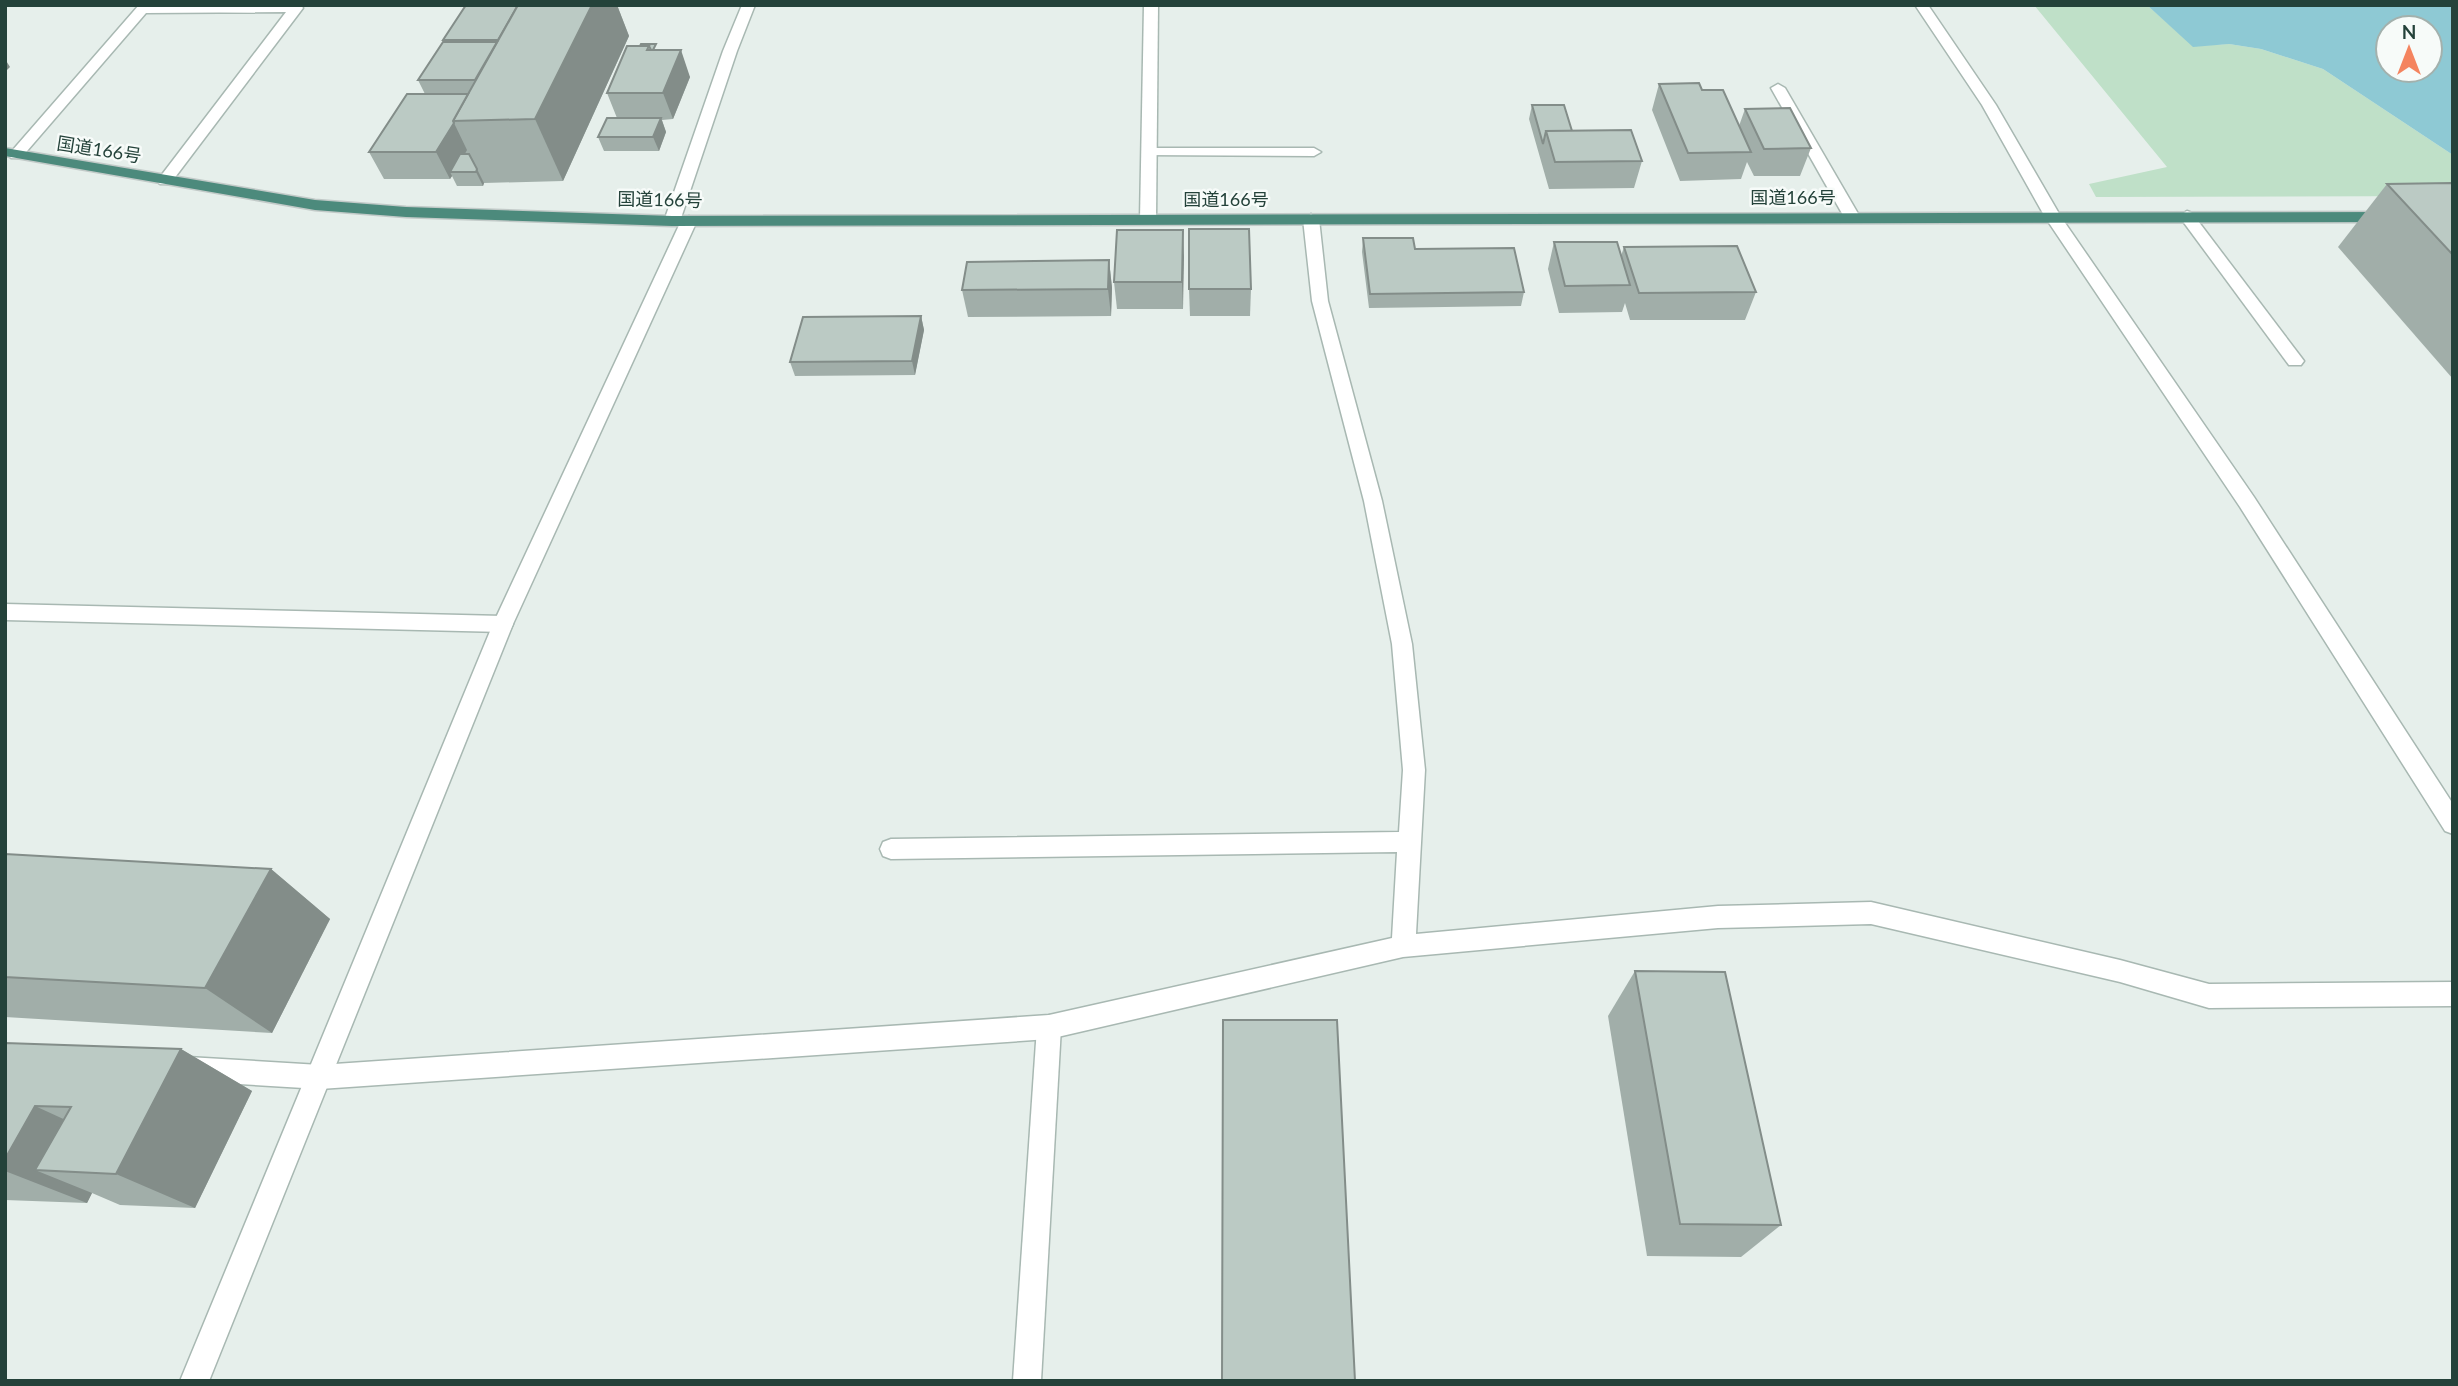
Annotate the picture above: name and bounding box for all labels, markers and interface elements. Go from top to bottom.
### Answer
north arrow [2374,14,2444,84]
text: N [2402,20,2416,43]
street label: 国道166号 [55,131,143,167]
street label: 国道166号 [1750,186,1836,208]
street label: 国道166号 [617,187,703,211]
street label: 国道166号 [1183,188,1269,210]

